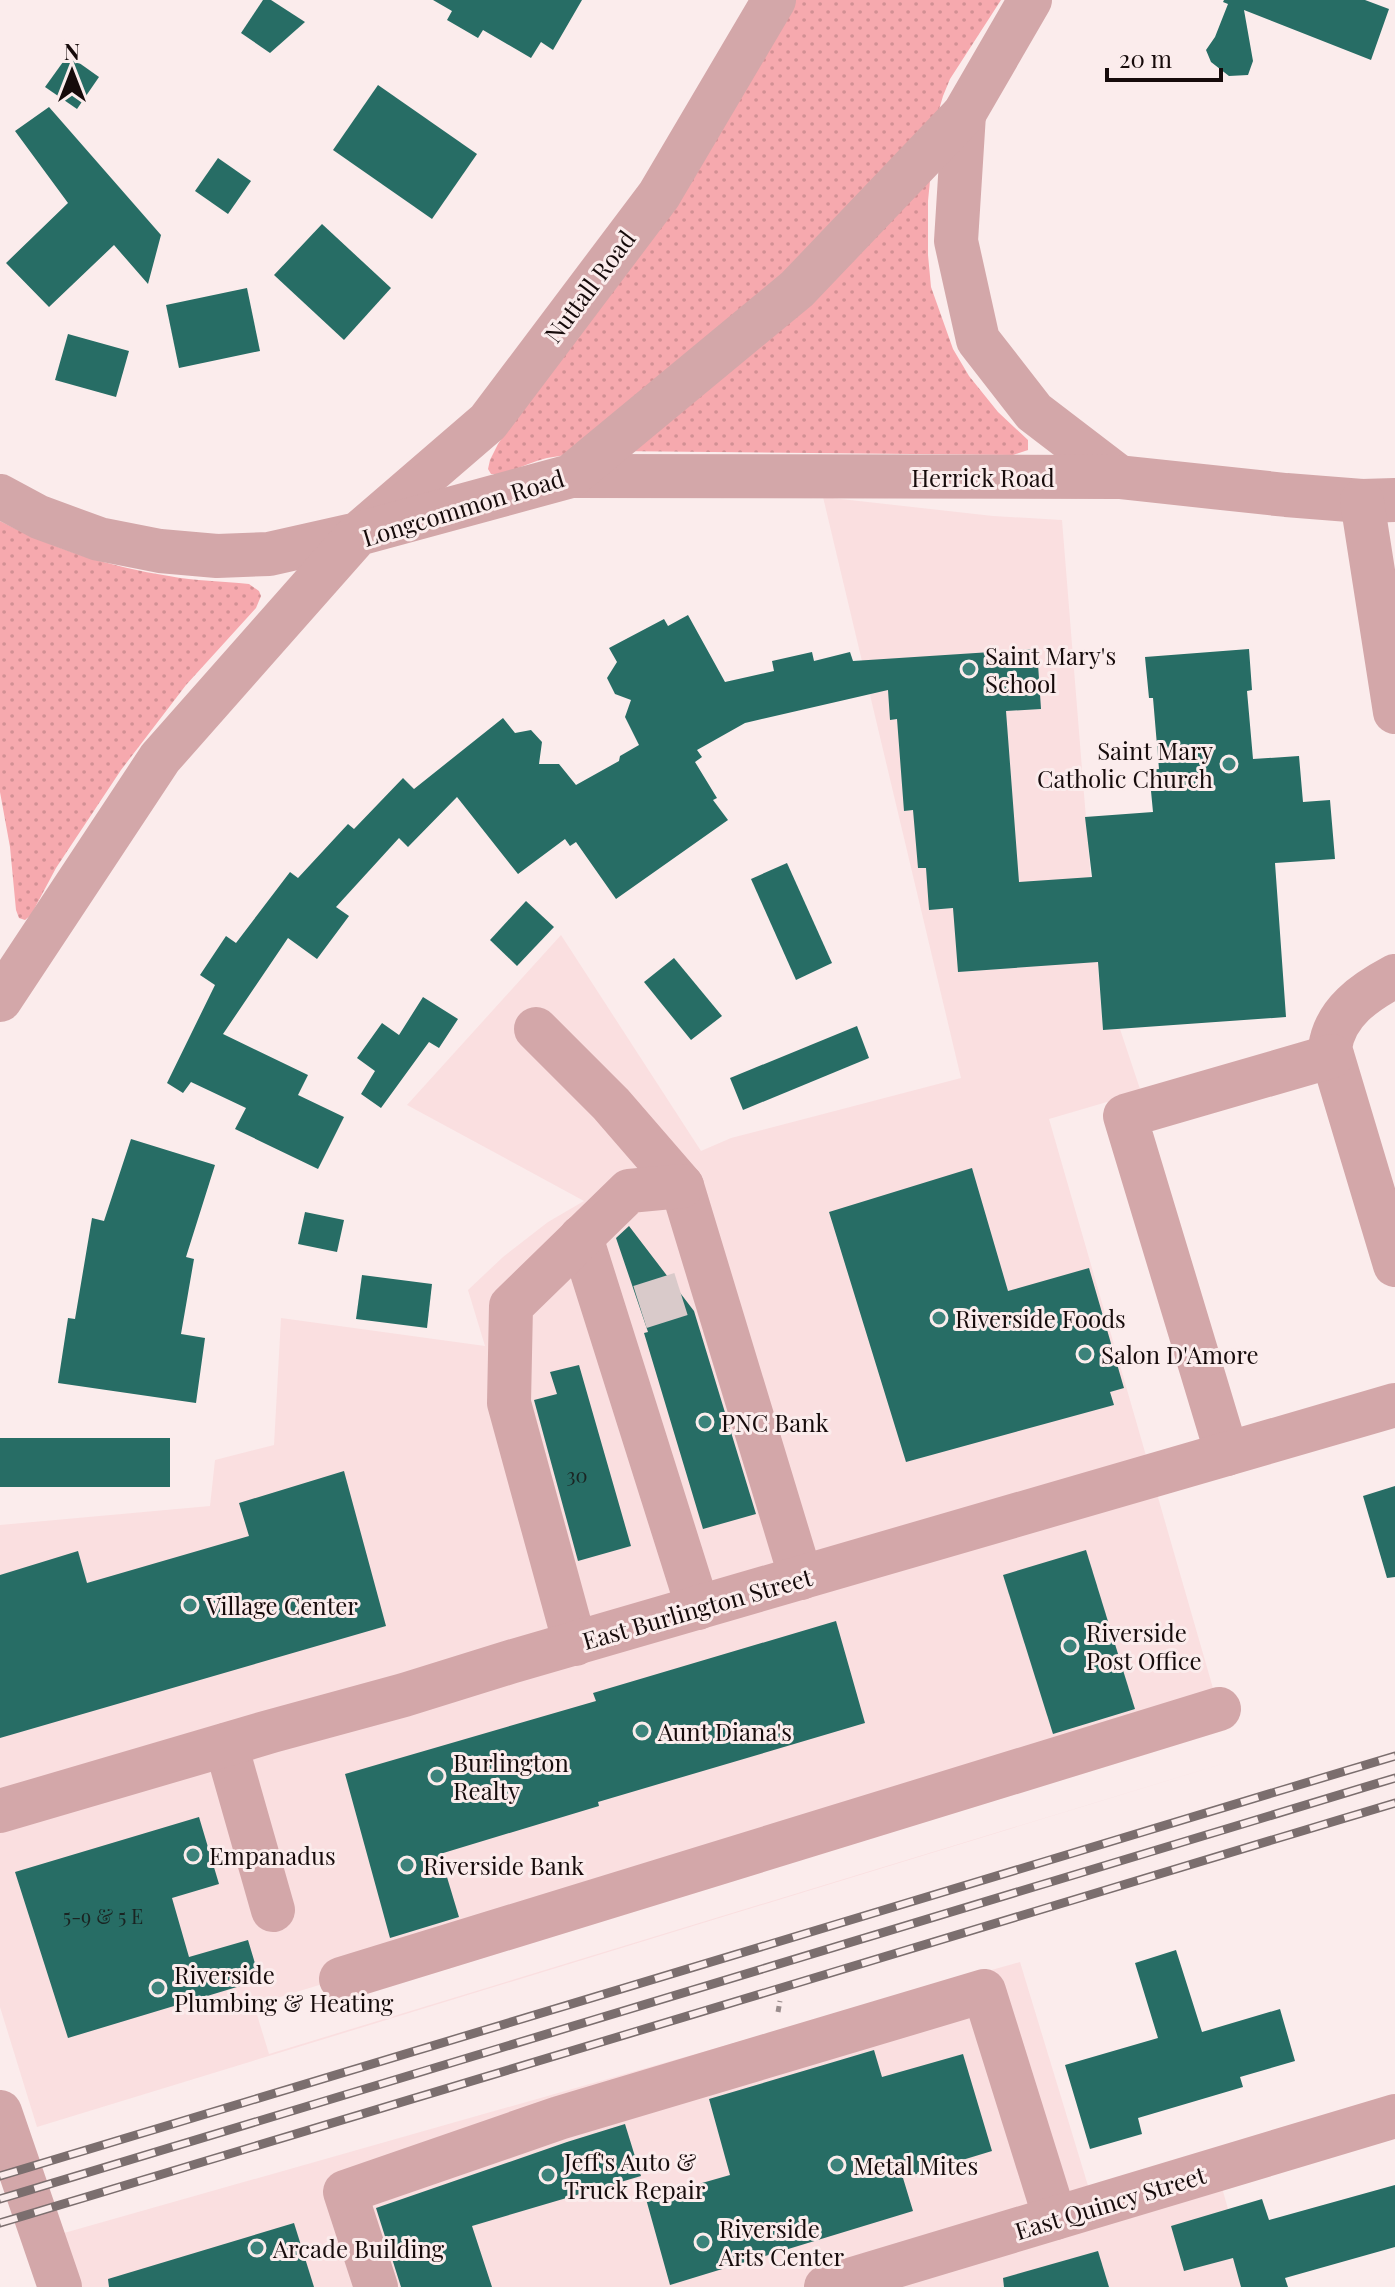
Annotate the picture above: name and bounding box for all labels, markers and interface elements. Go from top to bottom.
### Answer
north arrow [32,32,112,112]
scale bar [1107,32,1221,82]
text: N [64,36,80,66]
text: 20 m [1119,42,1172,74]
street label: Nuttall Road [536,223,642,349]
street label: Longcommon Road [358,461,568,553]
street label: Herrick Road [911,461,1055,493]
place label: Saint Mary's School [985,639,1116,699]
marker: Saint Mary's School [960,660,978,678]
place label: Saint Mary Catholic Church [1037,734,1213,794]
marker: Saint Mary Catholic Church [1220,755,1238,773]
place label: Riverside Foods [955,1302,1126,1334]
marker: Riverside Foods [930,1309,948,1327]
place label: Salon D'Amore [1101,1338,1259,1370]
marker: Salon D'Amore [1076,1345,1094,1363]
place label: PNC Bank [721,1406,830,1438]
marker: PNC Bank [696,1413,714,1431]
house number: 30 [566,1461,588,1488]
street label: East Burlington Street [578,1560,816,1656]
place label: Village Center [205,1589,358,1621]
marker: Village Center [181,1596,199,1614]
place label: Riverside Post Office [1086,1616,1202,1676]
marker: Riverside Post Office [1061,1637,1079,1655]
place label: Aunt Diana's [657,1715,792,1747]
marker: Aunt Diana's [633,1722,651,1740]
place label: Burlington Realty [453,1746,569,1806]
marker: Burlington Realty [428,1767,446,1785]
place label: Empanadus [209,1839,336,1871]
marker: Empanadus [184,1846,202,1864]
place label: Riverside Bank [423,1849,585,1881]
marker: Riverside Bank [398,1856,416,1874]
house number: 5-9 & 5 E [63,1902,143,1929]
place label: Riverside Plumbing & Heating [174,1958,394,2018]
marker: Riverside Plumbing & Heating [149,1979,167,1997]
place label: Jeff's Auto & Truck Repair [563,2145,706,2205]
place label: Metal Mites [853,2149,978,2181]
marker: Metal Mites [828,2156,846,2174]
street label: East Quincy Street [1011,2158,1210,2246]
marker: Jeff's Auto & Truck Repair [539,2166,557,2184]
place label: Riverside Arts Center [718,2212,845,2272]
place label: Arcade Building [272,2232,445,2264]
marker: Riverside Arts Center [694,2233,712,2251]
marker: Arcade Building [248,2239,266,2257]

